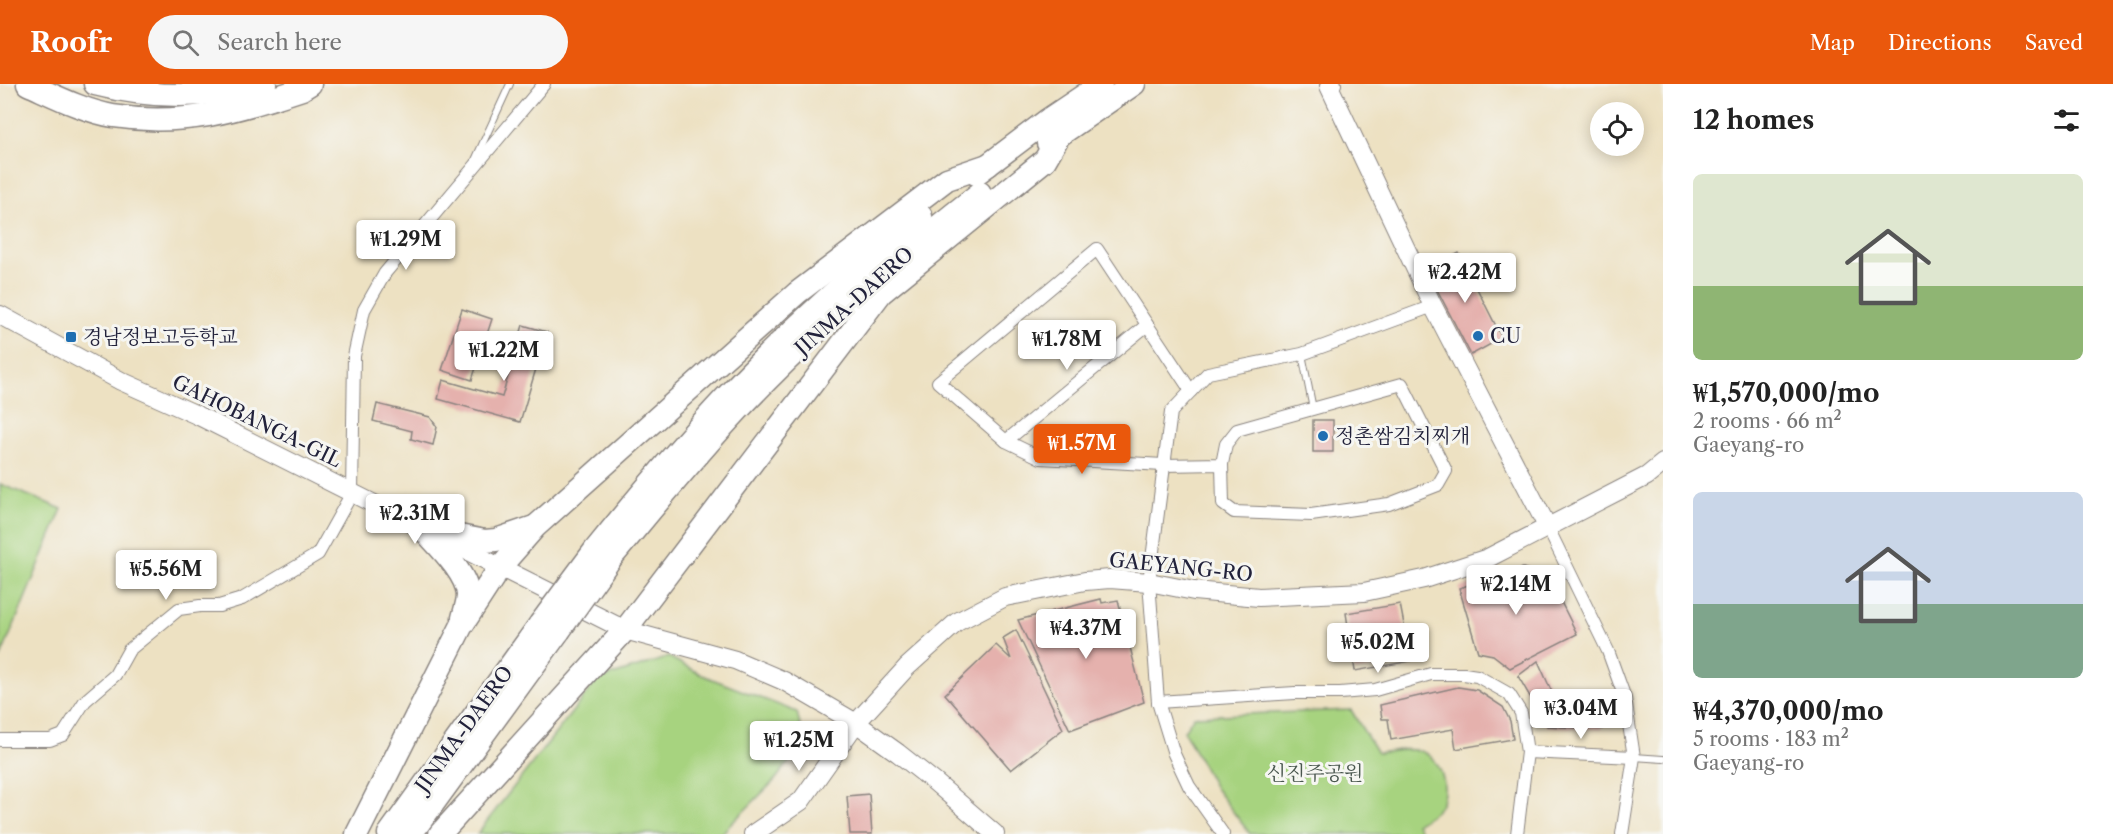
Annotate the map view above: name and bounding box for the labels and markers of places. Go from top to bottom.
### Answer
pin: ₩1.29M [357,220,455,271]
pin: ₩2.42M [1416,253,1514,304]
pin: ₩1.78M [1018,320,1116,371]
place label: CU [1490,324,1521,348]
place label: 경남정보고등학교 [83,325,238,349]
marker: CU [1471,329,1485,343]
marker: 경남정보고등학교 [64,330,78,344]
pin: ₩1.22M [455,331,553,382]
pin: ₩1.57M [1033,424,1131,475]
place label: 정촌쌈김치찌개 [1335,424,1470,448]
marker: 정촌쌈김치찌개 [1316,429,1330,443]
pin: ₩2.31M [366,494,464,545]
pin: ₩5.56M [117,550,215,601]
pin: ₩2.14M [1467,565,1565,616]
pin: ₩4.37M [1037,609,1135,660]
pin: ₩5.02M [1329,623,1427,674]
pin: ₩3.04M [1532,689,1630,740]
pin: ₩1.25M [750,721,848,772]

